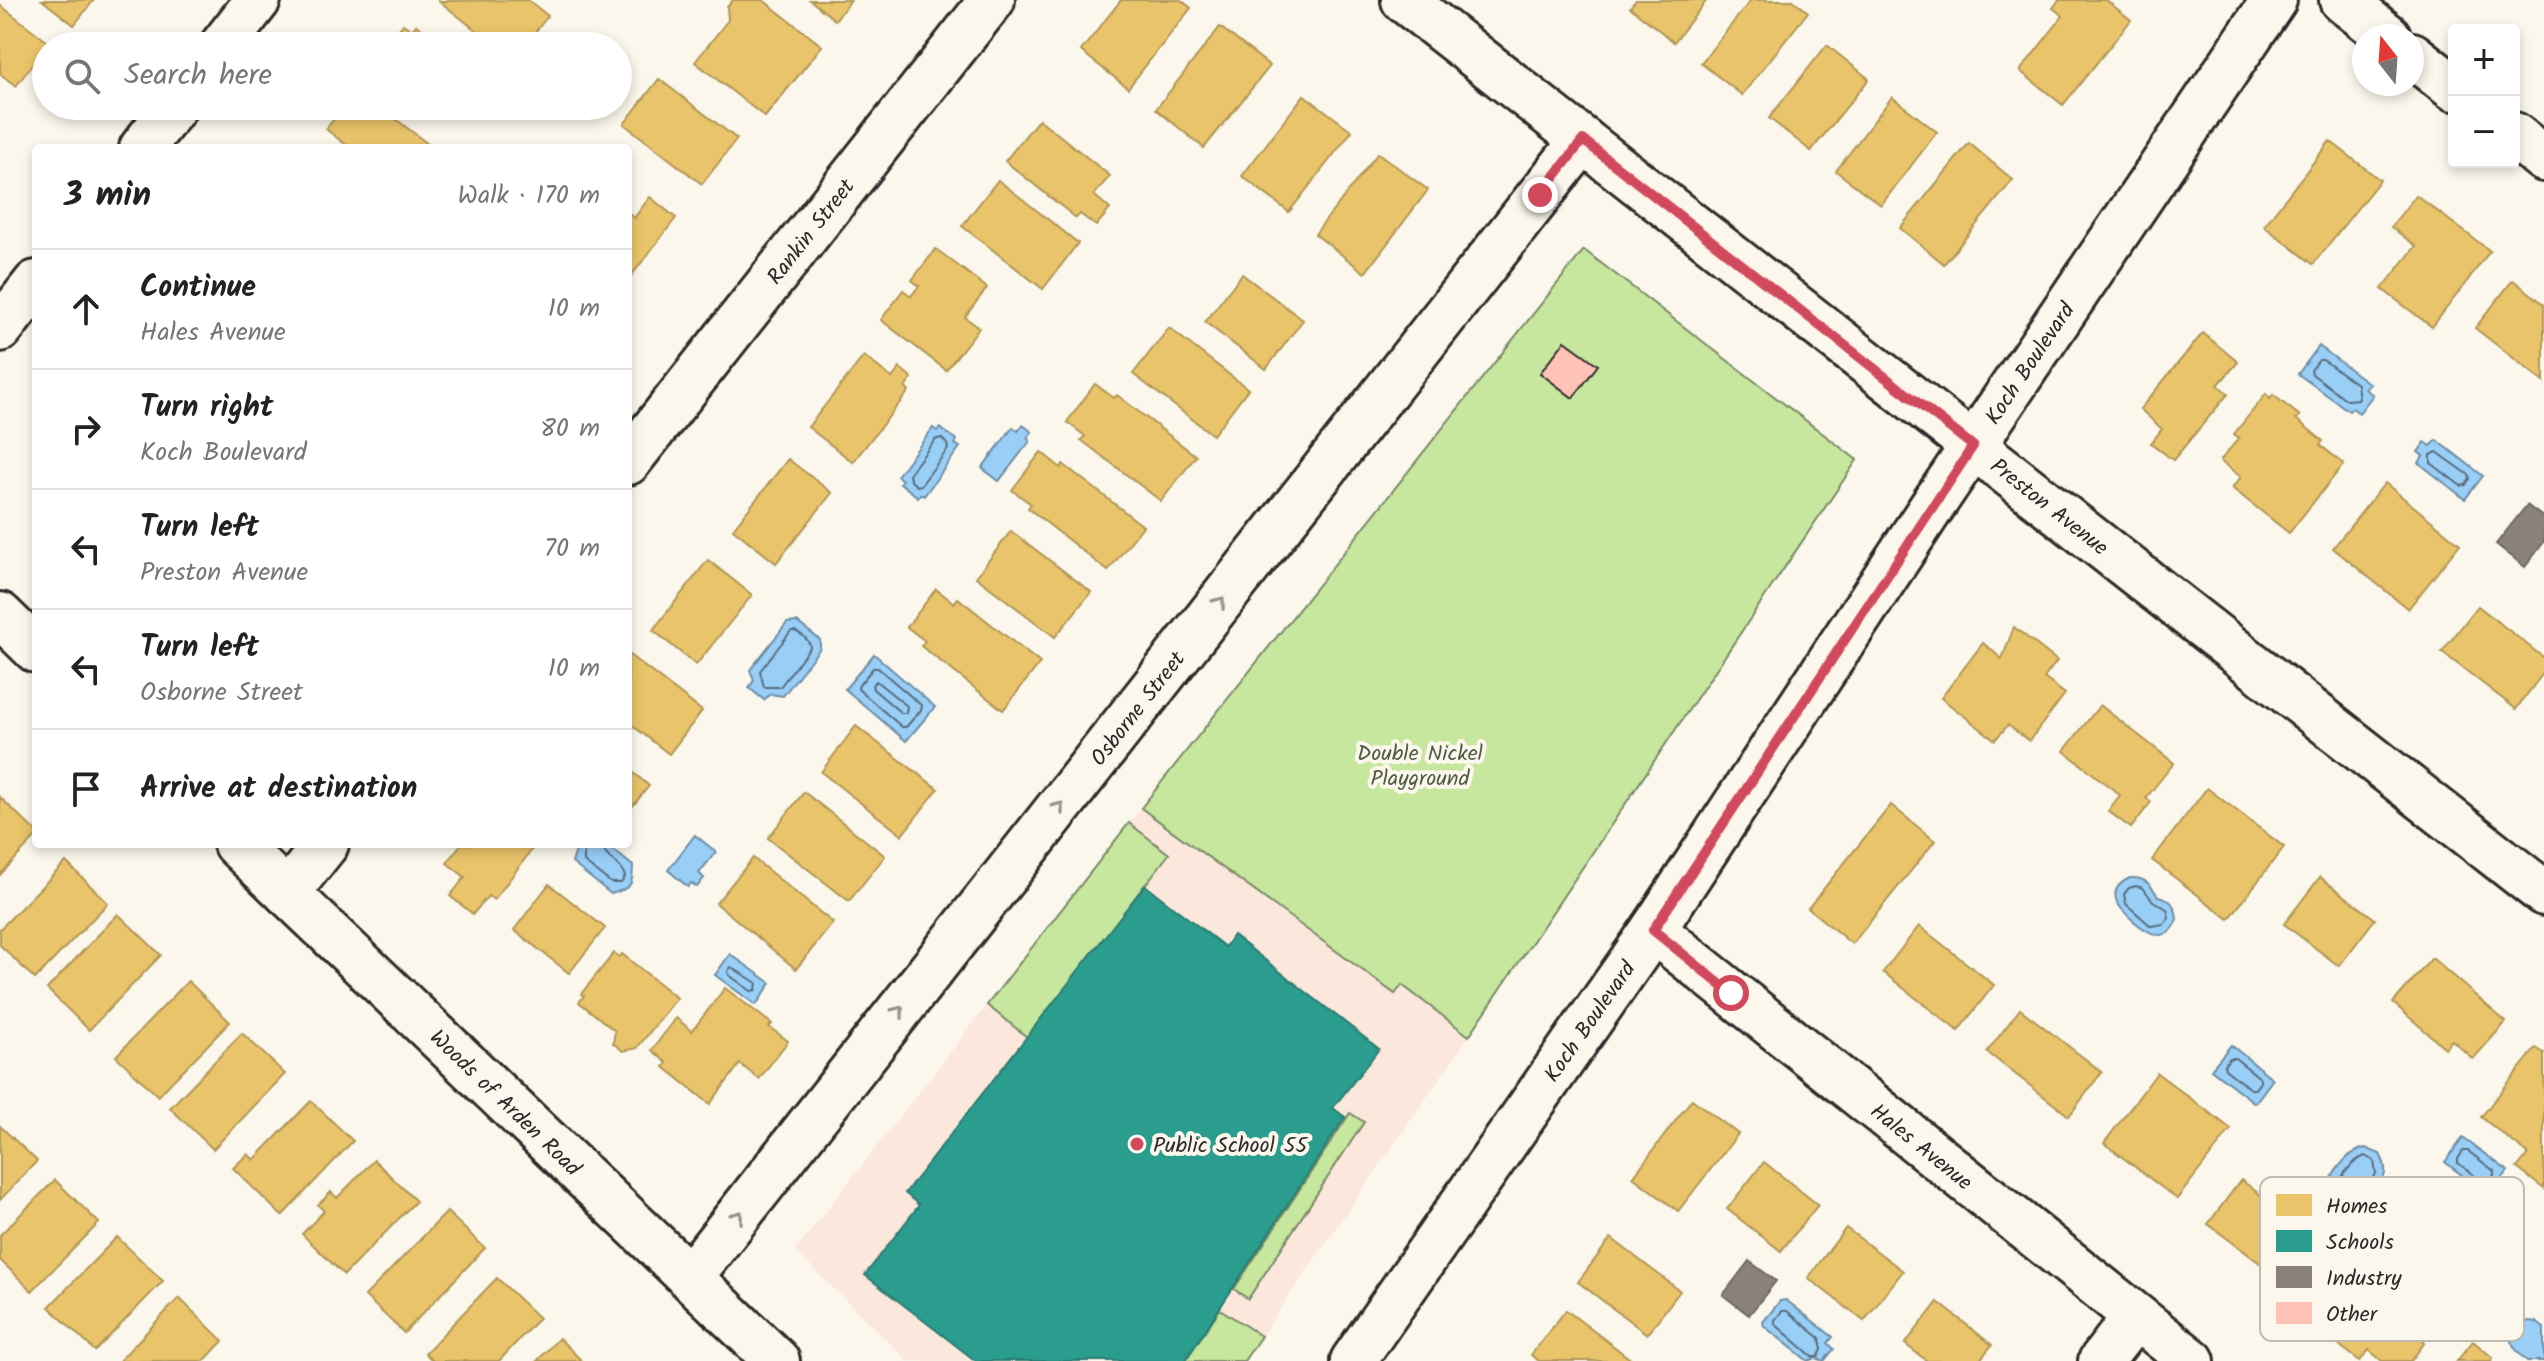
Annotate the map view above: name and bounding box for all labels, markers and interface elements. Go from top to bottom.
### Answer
north arrow [2352,24,2424,96]
map controls [2448,24,2520,168]
button: + [2448,24,2520,96]
search box [32,32,632,120]
text: Search here [124,52,272,100]
icon: search [60,54,104,98]
button: − [2448,96,2520,168]
text: 3 min [64,169,151,223]
street label: Rankin Street [759,171,865,293]
text: Walk · 170 m [458,175,600,217]
route end [1522,177,1558,213]
text: Continue [140,264,256,312]
icon: ahead [64,287,108,331]
text: 10 m [548,288,600,330]
street label: Koch Boulevard [1977,295,2086,433]
text: Hales Avenue [140,312,286,354]
text: Turn right [140,384,273,432]
icon: right [64,407,108,451]
text: 80 m [540,408,600,450]
text: Koch Boulevard [140,432,307,474]
street label: Preston Avenue [1982,450,2115,566]
text: Turn left [140,504,259,552]
icon: left [64,527,108,571]
text: 70 m [544,528,600,570]
text: Preston Avenue [140,552,308,594]
one-way arrow [1210,597,1225,611]
text: Turn left [140,624,259,672]
street label: Osborne Street [1083,644,1196,775]
icon: left [64,647,108,691]
text: 10 m [548,648,600,690]
text: Osborne Street [140,672,303,714]
park label: Double Nickel Playground [1357,737,1484,797]
text: Arrive at destination [140,765,417,813]
icon: arrive [64,767,108,811]
one-way arrow [1050,801,1064,816]
street label: Koch Boulevard [1536,954,1646,1090]
route start [1713,975,1749,1011]
one-way arrow [889,1006,904,1020]
street label: Woods of Arden Road [420,1022,589,1186]
street label: Hales Avenue [1861,1096,1979,1200]
place label: Public School 55 [1153,1129,1309,1164]
marker: Public School 55 [1128,1135,1146,1153]
legend [2260,1177,2524,1341]
text: Homes [2326,1190,2388,1225]
one-way arrow [729,1210,743,1225]
text: Schools [2326,1226,2395,1261]
text: Industry [2326,1262,2402,1297]
text: Other [2326,1298,2379,1333]

